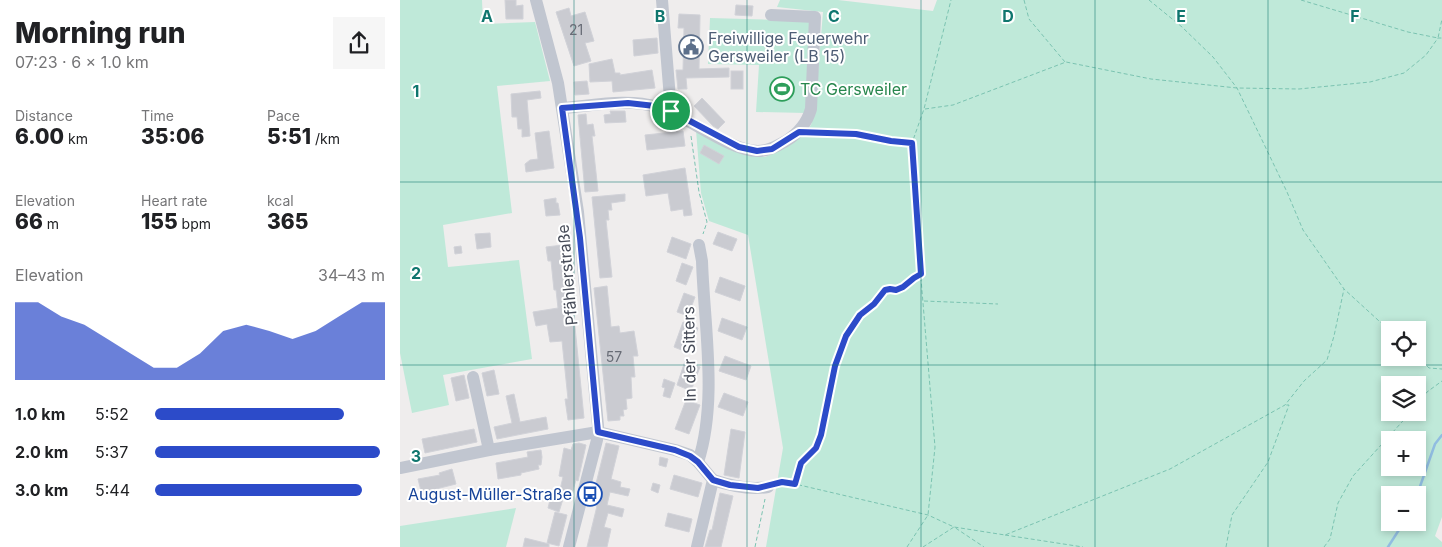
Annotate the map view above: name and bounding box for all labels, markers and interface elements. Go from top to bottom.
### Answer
text: A [481,6,493,26]
text: B [655,6,665,26]
text: C [828,6,840,26]
text: D [1002,6,1014,26]
text: E [1176,6,1186,26]
text: F [1350,6,1360,26]
text: Morning run [15,16,185,50]
button: share [333,17,385,69]
house number: 21 [569,21,583,38]
place label: Freiwillige Feuerwehr Gersweiler (LB 15) [708,28,869,66]
public building icon: Freiwillige Feuerwehr Gersweiler (LB 15) [678,34,704,60]
text: 07:23 · 6 × 1.0 km [15,52,149,72]
sports icon: TC Gersweiler [769,76,795,102]
place label: TC Gersweiler [800,79,907,99]
text: 1 [413,81,419,101]
pin [650,90,692,132]
icon: arrive [657,97,685,125]
text: Distance [15,107,73,124]
text: Time [141,107,174,124]
text: Pace [267,107,300,124]
text: 6.00 [15,124,64,149]
text: 35:06 [141,124,204,149]
text: 5:51 [267,124,311,149]
text: km [64,130,88,147]
text: /km [311,130,340,147]
text: Elevation [15,192,75,209]
text: Heart rate [141,192,207,209]
text: kcal [267,192,294,209]
text: 66 [15,209,43,234]
text: 155 [141,209,178,234]
text: 365 [267,209,308,234]
text: m [43,215,59,232]
text: bpm [178,215,211,232]
street label: Pfählerstraße [553,224,581,326]
text: 2 [411,263,421,283]
text: Elevation [15,265,84,285]
text: 34–43 m [318,265,385,285]
street label: In der Sitters [678,306,700,402]
map controls [1381,321,1426,531]
button: locate [1381,321,1426,366]
house number: 57 [606,348,622,365]
button: layers [1381,376,1426,421]
text: 1.0 km [15,404,65,424]
text: 5:52 [95,404,129,424]
button: + [1381,431,1426,476]
text: 2.0 km [15,442,68,462]
text: 5:37 [95,442,128,462]
text: 3 [411,446,421,466]
text: 3.0 km [15,480,68,500]
text: 5:44 [95,480,130,500]
bus stop icon: August-Müller-Straße [577,481,603,507]
place label: August-Müller-Straße [408,484,572,504]
button: − [1381,486,1426,531]

